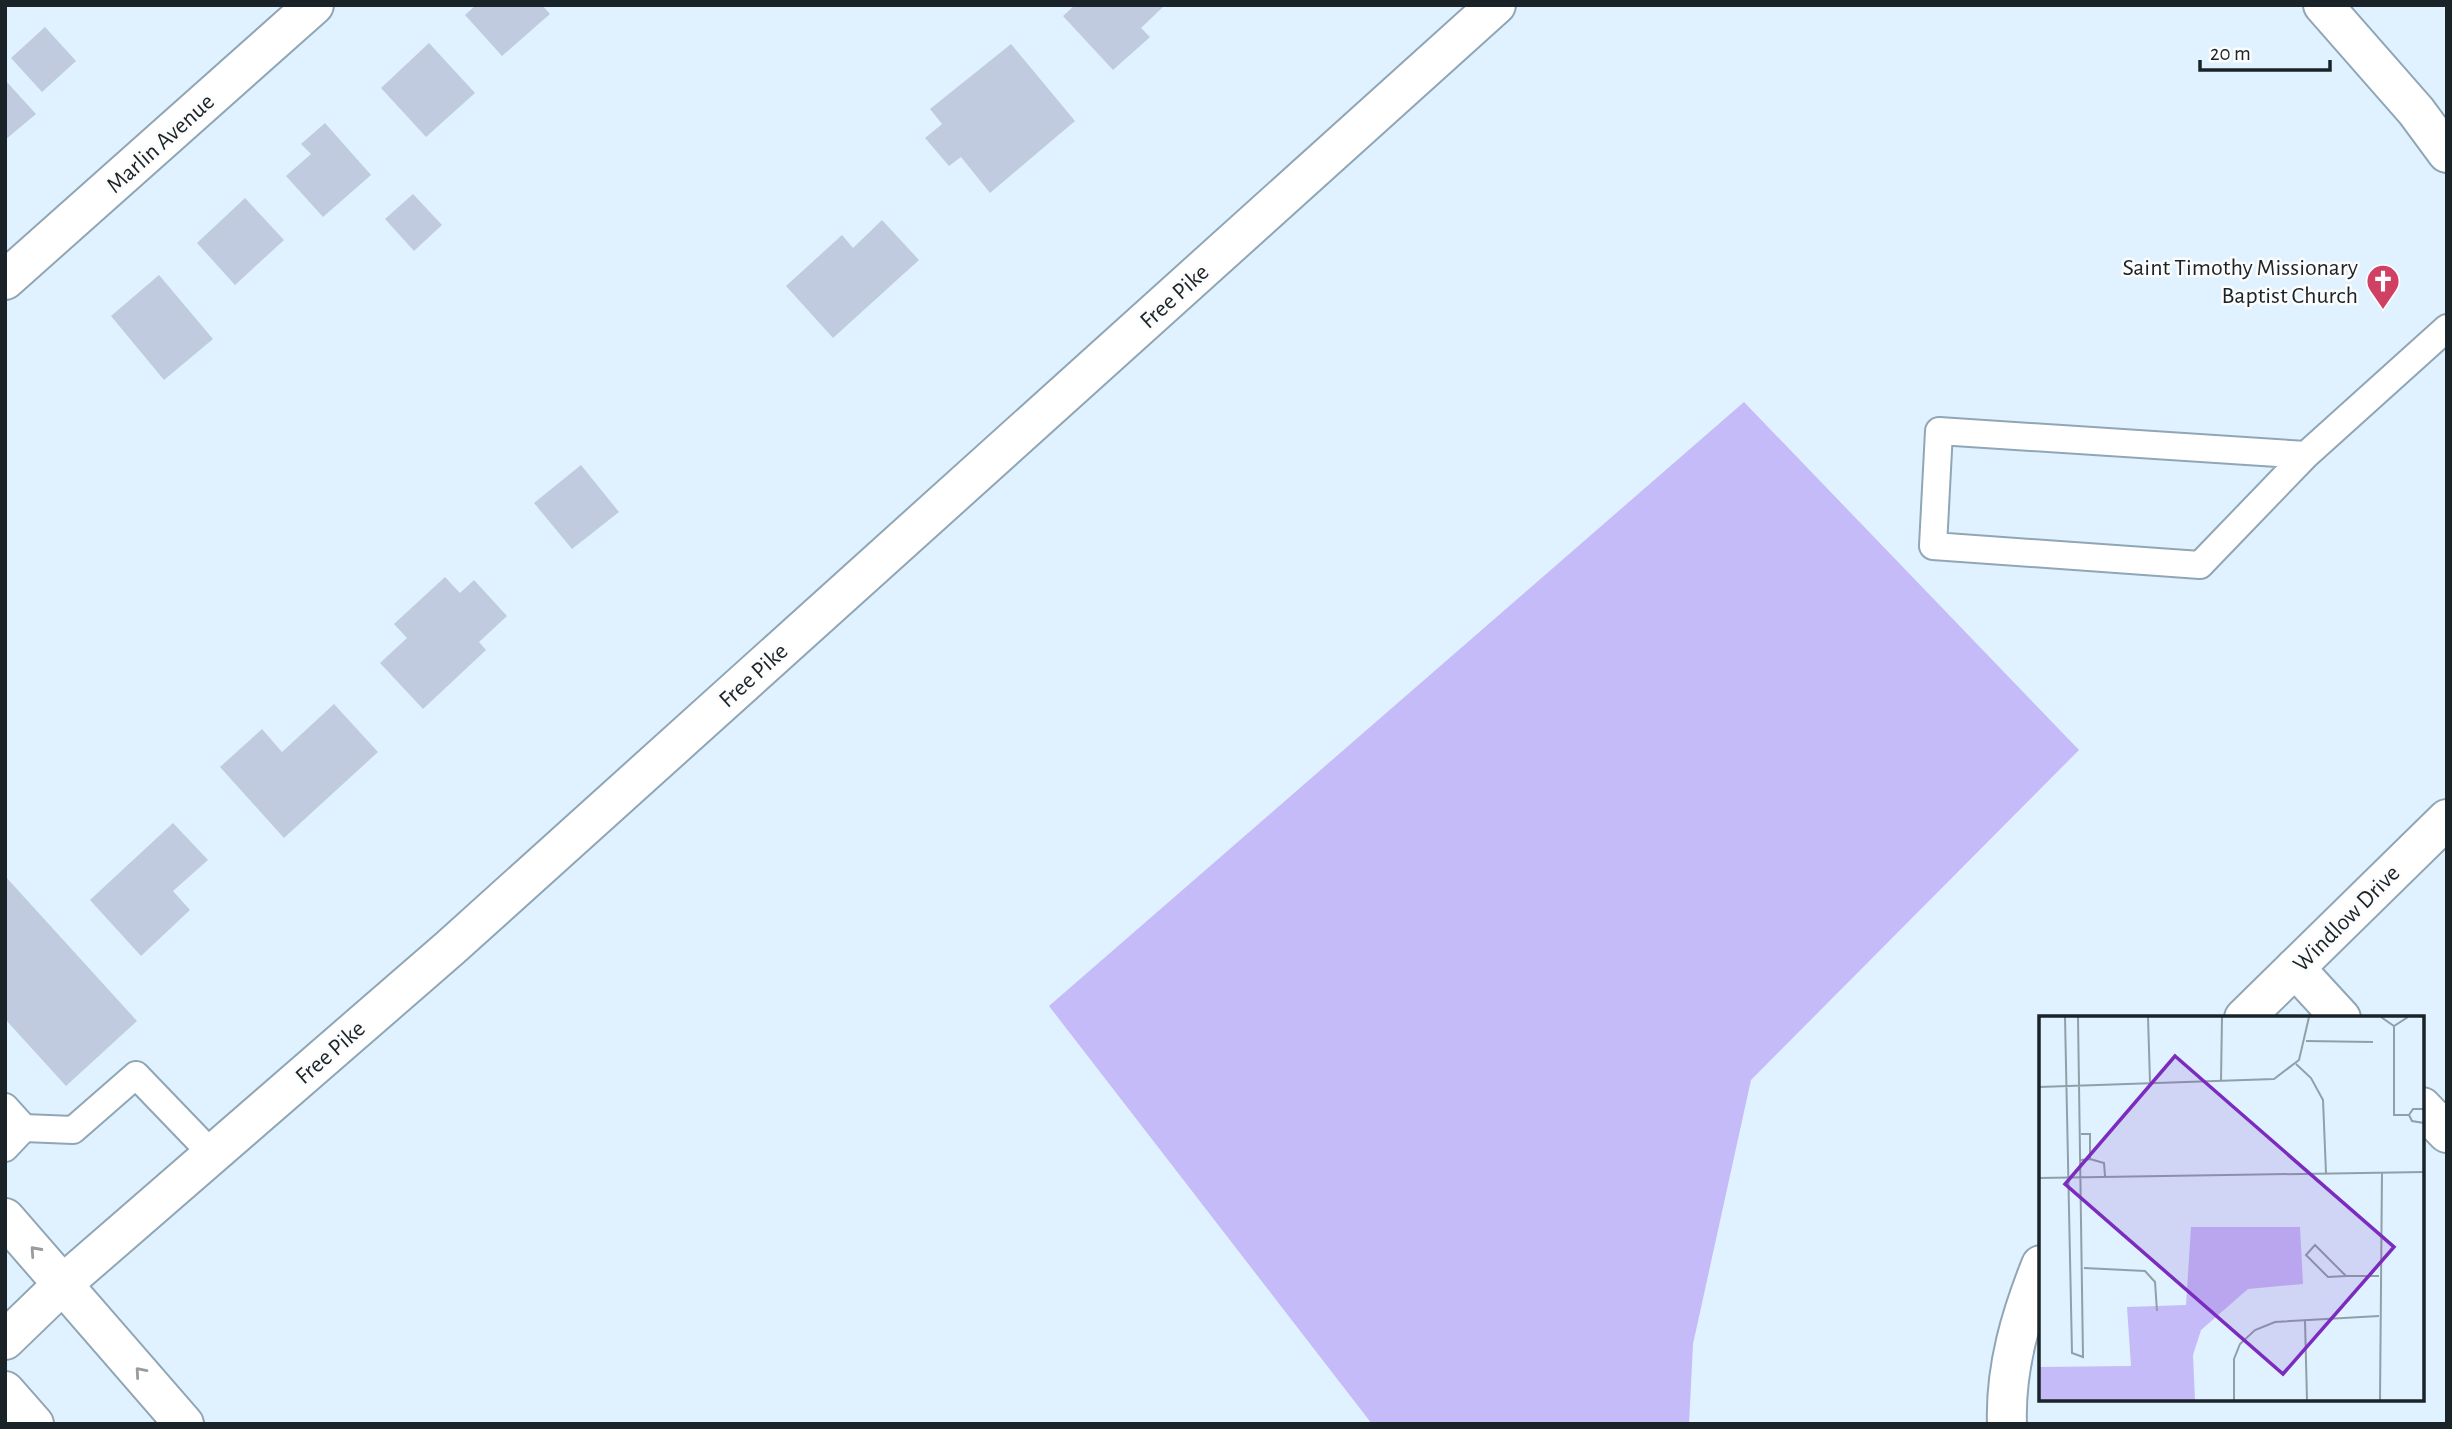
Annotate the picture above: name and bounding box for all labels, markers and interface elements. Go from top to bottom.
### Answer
scale bar [2200,28,2330,72]
text: 20 m [2210,43,2251,64]
street label: Marlin Avenue [102,90,219,198]
place label: Saint Timothy Missionary Baptist Church [2122,256,2358,308]
street label: Free Pike [1136,260,1214,334]
church icon: Saint Timothy Missionary Baptist Church [2364,262,2402,311]
street label: Free Pike [715,639,793,713]
street label: Windlow Drive [2289,861,2405,977]
street label: Free Pike [291,1016,370,1089]
inset map [2039,1016,2424,1401]
one-way arrow [30,1246,43,1259]
one-way arrow [136,1367,148,1380]

